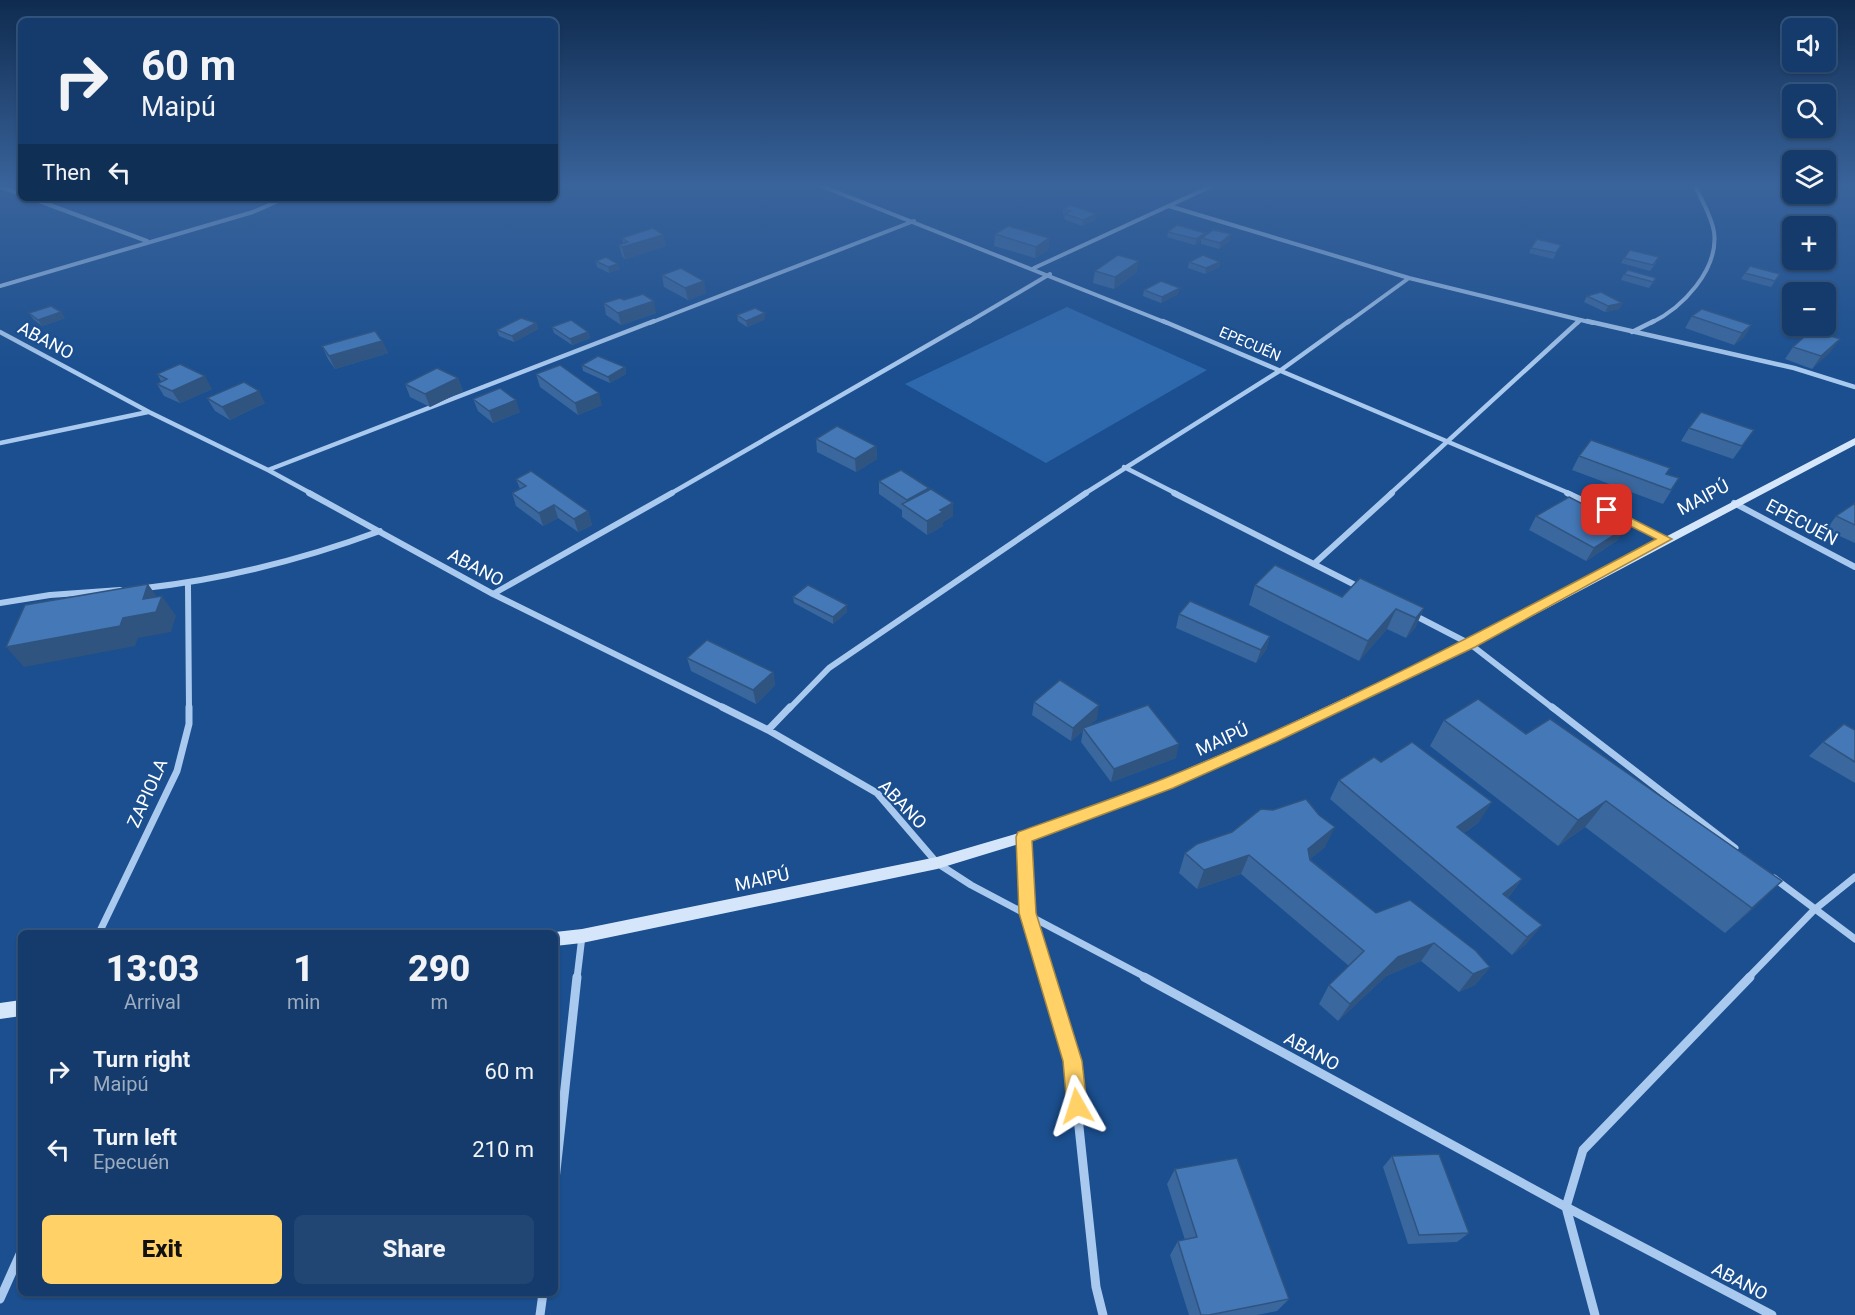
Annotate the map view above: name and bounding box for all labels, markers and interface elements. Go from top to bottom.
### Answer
map controls [1782,18,1836,336]
button: sound [1782,18,1836,72]
text: 60 m [141,41,236,90]
icon: right [42,42,120,120]
button: search [1782,84,1836,138]
text: Maipú [141,91,216,123]
button: layers [1782,150,1836,204]
icon: left [103,156,136,189]
text: Then [42,160,91,185]
button: + [1782,216,1836,270]
button: − [1782,282,1836,336]
street label: ABANO [15,317,77,363]
street label: EPECUÉN [1216,323,1284,365]
street label: MAIPÚ [1674,475,1732,519]
pin [1581,484,1632,535]
icon: arrive [1590,493,1623,526]
street label: EPECUÉN [1763,494,1841,550]
street label: ABANO [445,544,507,590]
street label: MAIPÚ [1192,718,1252,760]
street label: ZAPIOLA [123,755,172,831]
street label: ABANO [875,775,931,833]
street label: MAIPÚ [733,863,791,895]
text: 13:03 [106,948,199,990]
text: 1 [293,948,314,990]
text: 290 [408,948,470,990]
text: Arrival [124,990,181,1014]
text: min [287,990,320,1014]
text: m [430,990,448,1014]
street label: ABANO [1281,1027,1343,1075]
text: Turn right [93,1047,190,1072]
icon: right [42,1055,75,1088]
text: 60 m [485,1059,534,1084]
text: Maipú [93,1072,148,1096]
position arrow [1045,1074,1109,1138]
text: Turn left [93,1125,177,1150]
icon: left [42,1133,75,1166]
text: 210 m [472,1137,534,1162]
text: Epecuén [93,1150,169,1174]
button: Exit [42,1215,282,1284]
button: Share [294,1215,534,1284]
street label: ABANO [1709,1258,1771,1304]

